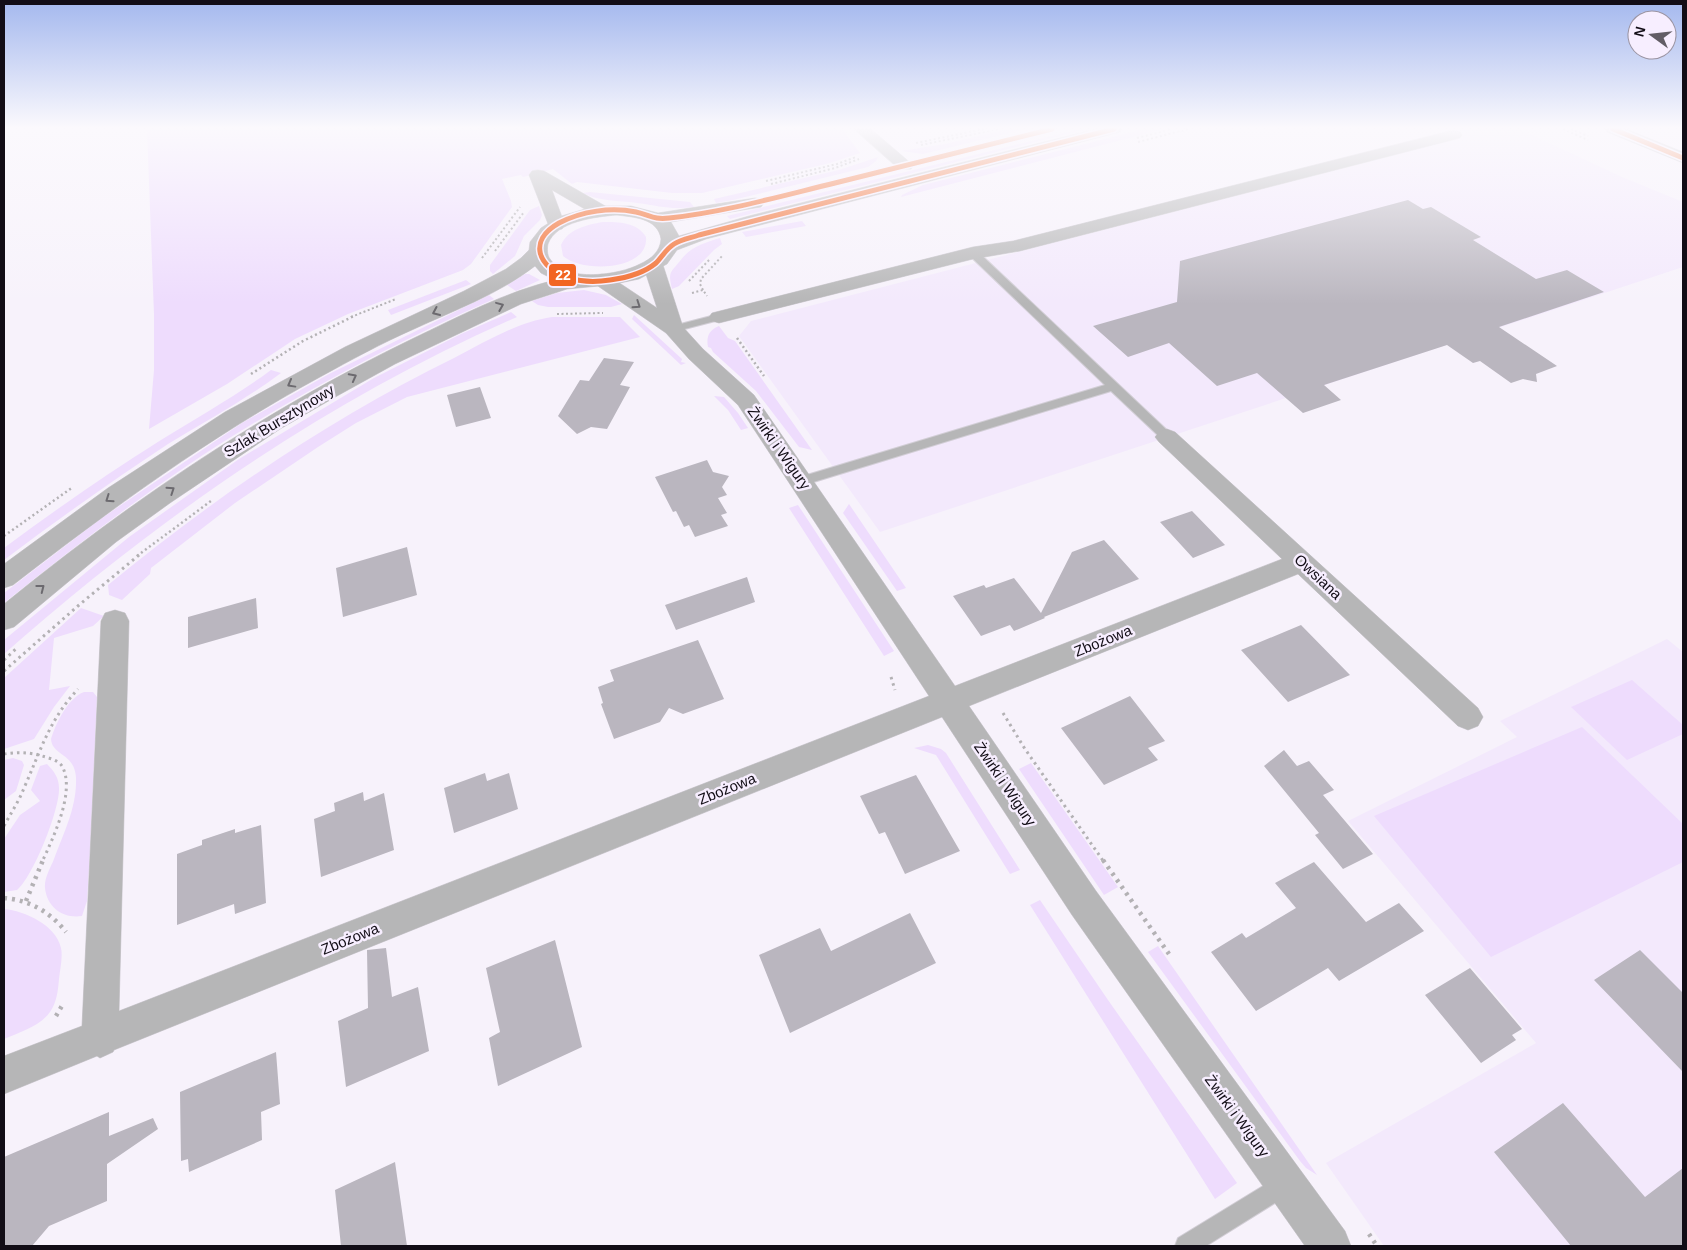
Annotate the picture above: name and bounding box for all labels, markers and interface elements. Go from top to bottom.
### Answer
north arrow [1627,10,1677,60]
text: N [1630,25,1648,39]
line badge: 22 [548,263,577,287]
text: 22 [555,267,571,283]
one-way arrow [632,299,641,308]
one-way arrow [495,302,504,313]
one-way arrow [432,305,441,316]
one-way arrow [348,373,357,383]
one-way arrow [287,378,296,388]
street label: Szlak Bursztynowy [220,381,337,460]
street label: Żwirki i Wigury [744,403,815,493]
one-way arrow [165,487,175,496]
one-way arrow [105,493,115,502]
street label: Owsiana [1291,551,1346,603]
one-way arrow [35,586,44,594]
street label: Zbożowa [1071,621,1135,660]
street label: Żwirki i Wigury [971,739,1040,829]
street label: Zbożowa [695,769,759,808]
street label: Zbożowa [318,919,382,958]
street label: Żwirki i Wigury [1202,1071,1273,1161]

